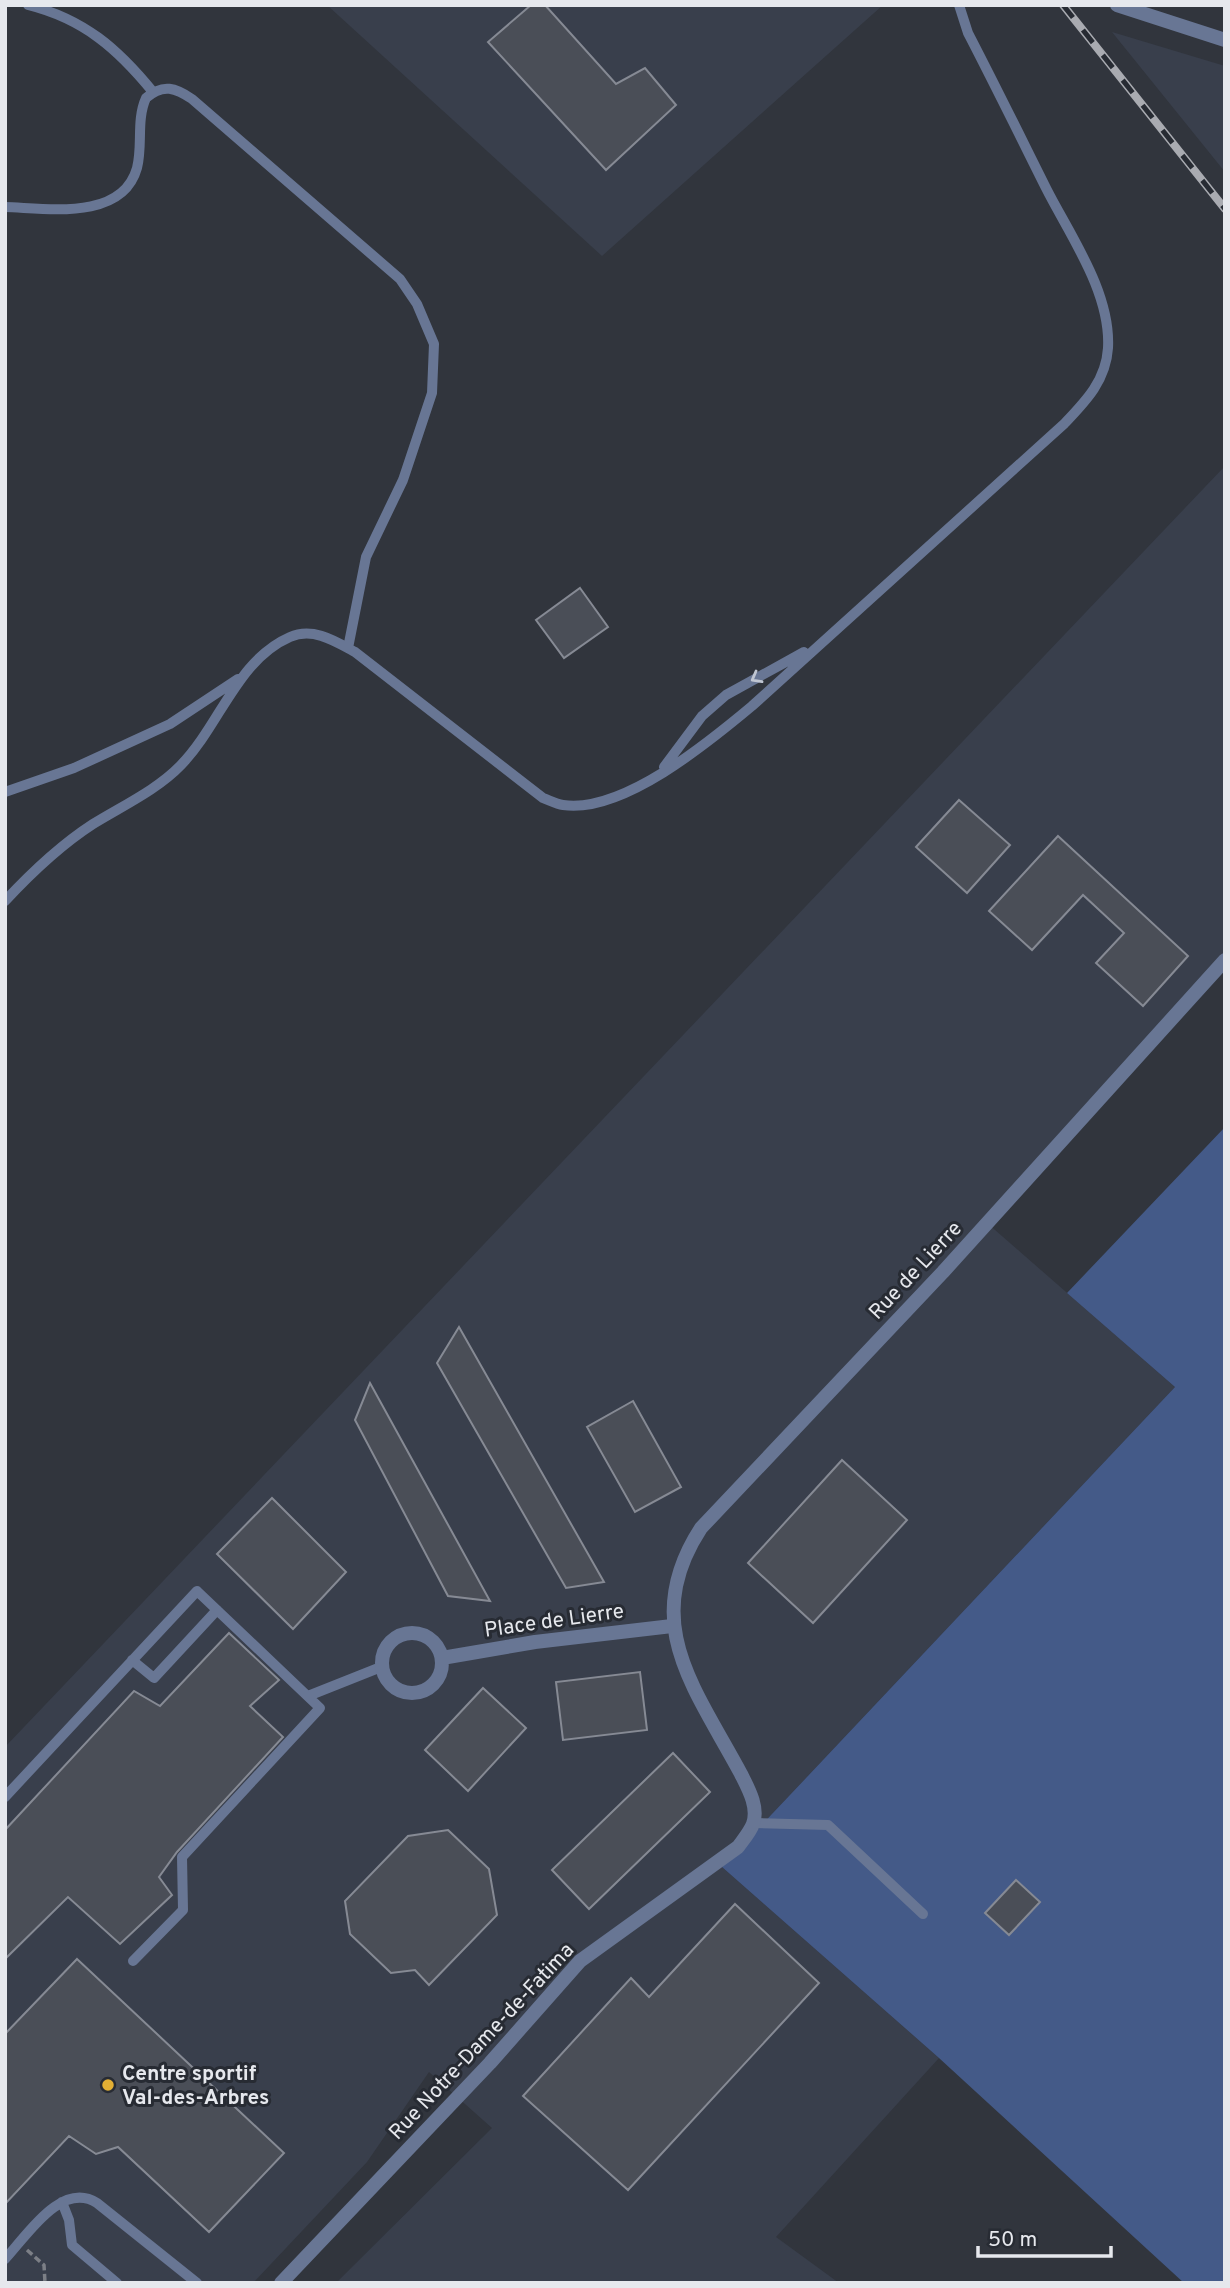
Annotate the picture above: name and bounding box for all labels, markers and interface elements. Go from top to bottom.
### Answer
one-way arrow [751,670,763,683]
street label: Rue de Lierre [864,1216,969,1326]
street label: Place de Lierre [483,1598,626,1645]
street label: Rue Notre-Dame-de-Fatima [384,1938,581,2146]
place label: Centre sportif Val-des-Arbres [122,2061,269,2112]
marker: Centre sportif Val-des-Arbres [100,2077,116,2093]
scale bar [978,2214,1111,2258]
text: 50 m [988,2227,1037,2254]

